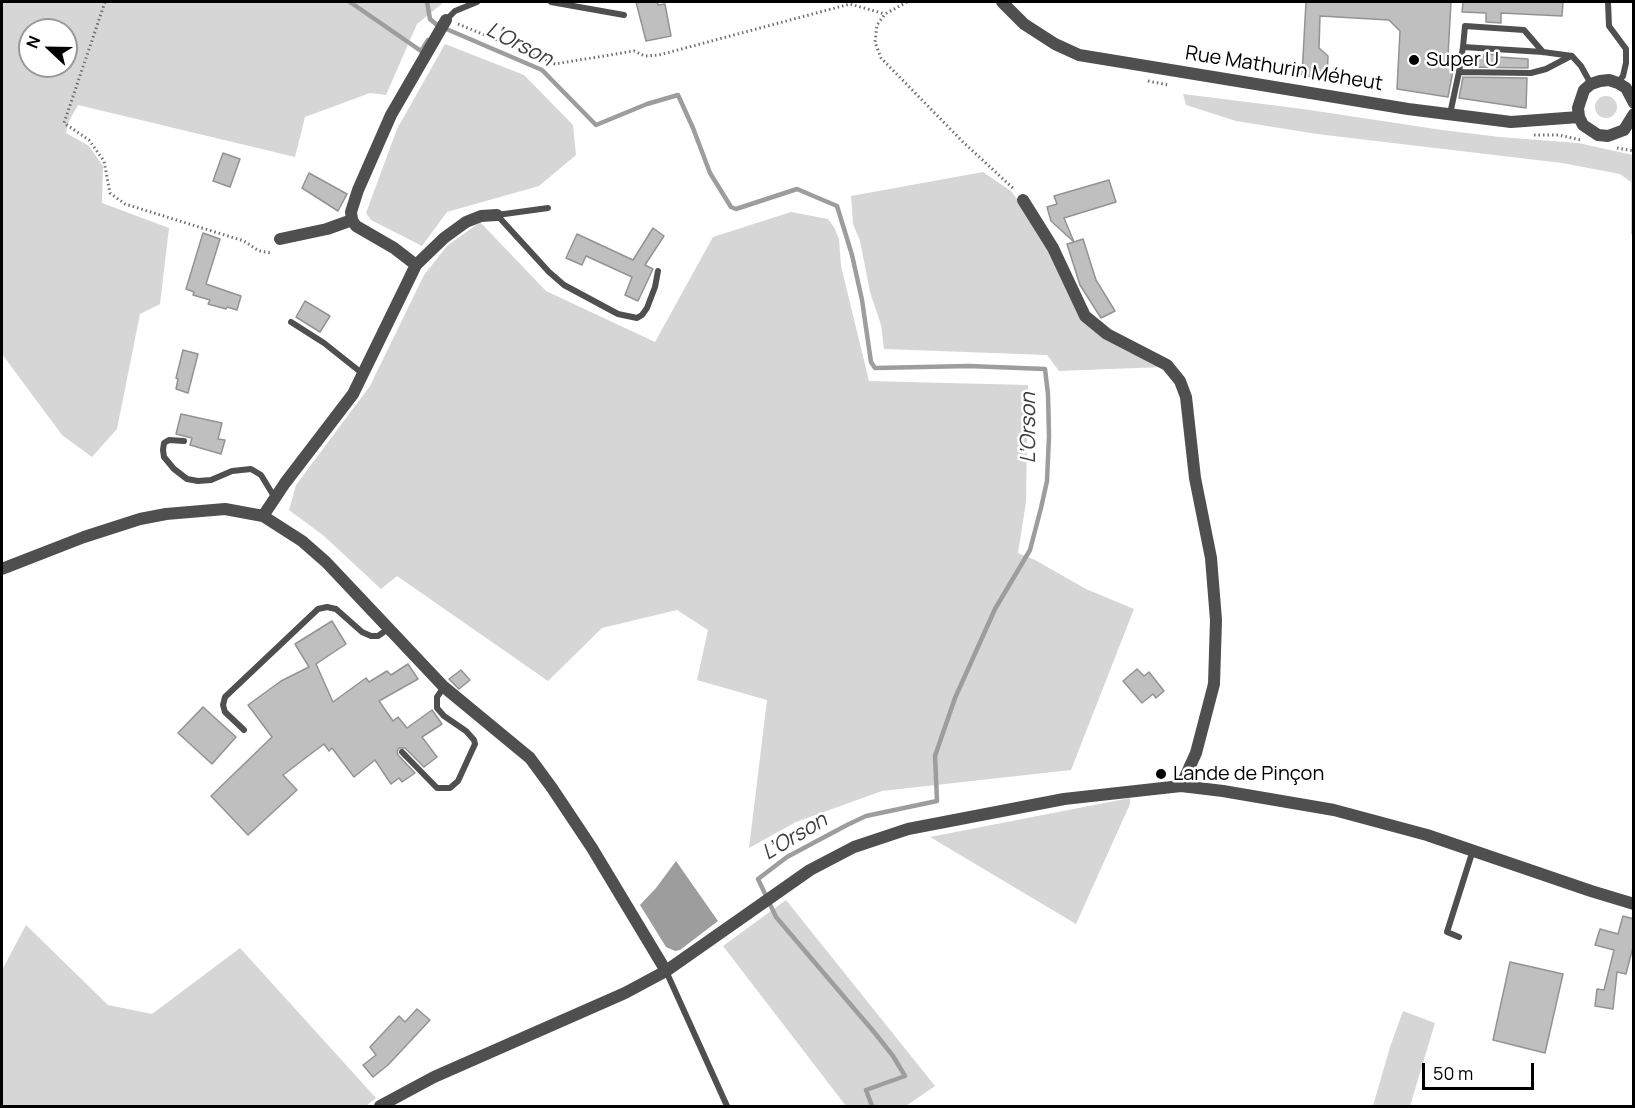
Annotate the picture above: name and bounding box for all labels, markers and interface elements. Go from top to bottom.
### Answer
north arrow [18,18,78,78]
water label: L’Orson [482,18,556,72]
text: N [21,33,46,51]
street label: Rue Mathurin Méheut [1184,42,1384,96]
place label: Super U [1426,48,1499,72]
marker: Super U [1407,53,1421,67]
water label: L’Orson [1016,392,1042,464]
place label: Lande de Pinçon [1173,762,1324,786]
marker: Lande de Pinçon [1154,767,1168,781]
water label: L’Orson [758,808,832,866]
scale bar [1425,1051,1538,1089]
text: 50 m [1433,1061,1473,1085]

